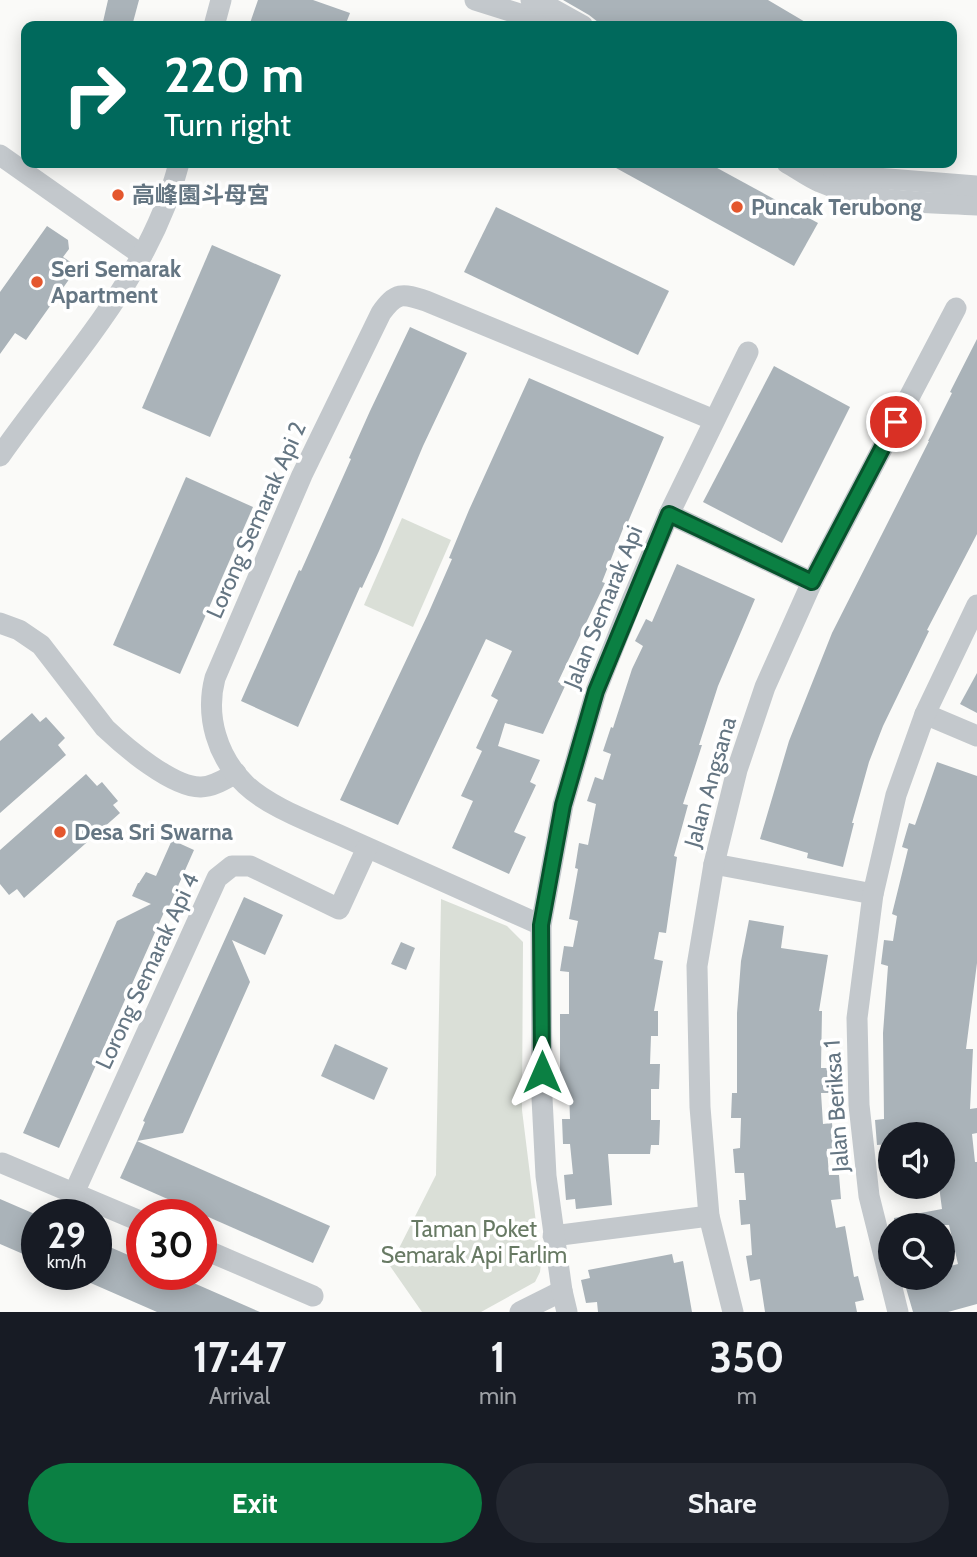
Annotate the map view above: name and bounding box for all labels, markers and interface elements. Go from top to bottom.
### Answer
text: 220 m [164,45,304,104]
icon: right [49,49,140,140]
text: Turn right [164,105,291,144]
place label: 高峰園斗母宮 [132,181,270,209]
marker: 高峰園斗母宮 [110,187,126,203]
place label: Puncak Terubong [751,193,922,221]
marker: Puncak Terubong [729,199,745,215]
place label: Seri Semarak Apartment [51,255,182,309]
marker: Seri Semarak Apartment [29,274,45,290]
pin [866,392,926,452]
icon: arrive [877,403,915,441]
street label: Lorong Semarak Api 2 [200,417,312,623]
street label: Jalan Semarak Api [557,522,648,693]
street label: Jalan Angsana [678,714,742,851]
place label: Desa Sri Swarna [74,818,234,846]
marker: Desa Sri Swarna [52,824,68,840]
street label: Lorong Semarak Api 4 [89,868,205,1074]
position arrow [505,1035,579,1109]
street label: Jalan Beriksa 1 [817,1039,855,1174]
map controls [878,1122,955,1290]
button: sound [878,1122,955,1199]
speed limit sign: 30 [126,1199,217,1290]
button: search [878,1213,955,1290]
text: 29 [47,1214,86,1257]
park label: Taman Poket Semarak Api Farlim [381,1215,567,1269]
text: km/h [47,1251,86,1273]
text: 17:47 [193,1331,286,1383]
text: 1 [490,1331,506,1383]
text: 350 [710,1331,784,1383]
text: Arrival [209,1382,270,1410]
text: min [479,1382,517,1410]
text: m [737,1382,757,1410]
button: Exit [28,1463,482,1543]
button: Share [496,1463,949,1543]

